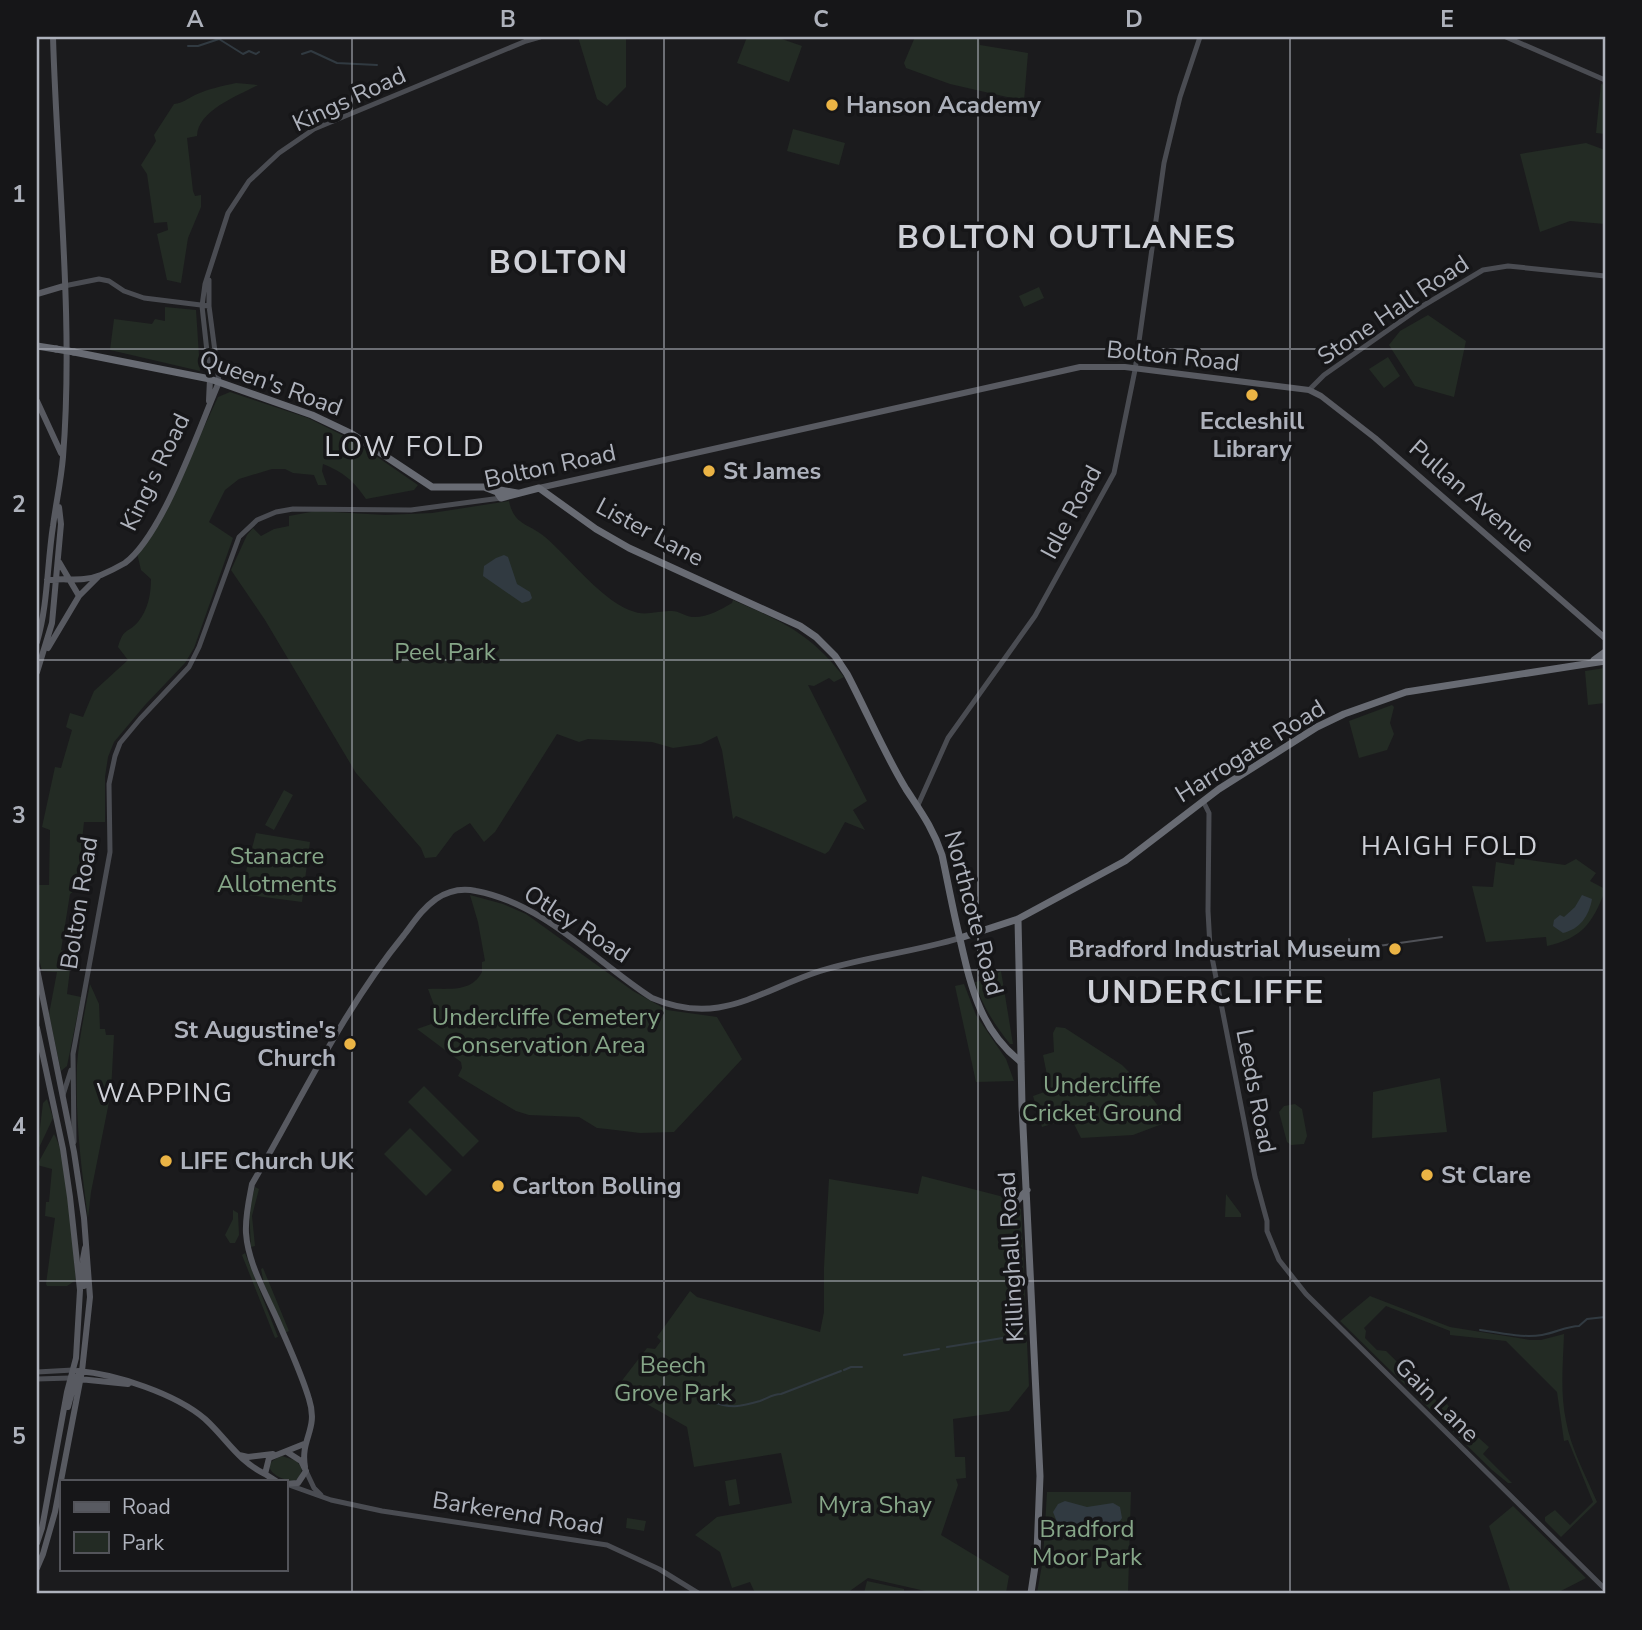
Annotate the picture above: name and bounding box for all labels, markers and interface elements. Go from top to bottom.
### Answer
text: A [186,4,204,35]
text: B [500,4,516,35]
text: C [813,4,829,35]
text: D [1125,4,1143,35]
text: E [1440,4,1454,35]
street label: Kings Road [287,59,411,139]
place label: Hanson Academy [846,89,1041,121]
marker: Hanson Academy [824,97,840,113]
text: 1 [12,179,26,210]
district label: BOLTON OUTLANES [897,216,1237,259]
district label: BOLTON [489,241,629,284]
street label: Stone Hall Road [1311,247,1475,373]
street label: Bolton Road [1105,333,1241,379]
street label: Queen's Road [195,342,347,424]
marker: Eccleshill Library [1244,387,1260,403]
place label: Eccleshill Library [1200,405,1305,465]
street label: King's Road [113,408,197,536]
district label: LOW FOLD [324,428,486,466]
street label: Pullan Avenue [1402,432,1542,560]
street label: Bolton Road [481,436,619,496]
place label: St James [723,455,821,487]
street label: Idle Road [1033,459,1109,565]
marker: St James [701,463,717,479]
text: 2 [12,489,26,520]
street label: Lister Lane [590,490,710,574]
park label: Peel Park [394,636,497,668]
street label: Harrogate Road [1169,692,1331,810]
text: 3 [12,800,26,831]
street label: Northcote Road [937,827,1011,999]
district label: HAIGH FOLD [1361,829,1539,864]
street label: Bolton Road [53,834,105,972]
park label: Stanacre Allotments [217,840,337,900]
street label: Otley Road [518,878,636,970]
place label: Bradford Industrial Museum [1068,933,1381,965]
marker: Bradford Industrial Museum [1387,941,1403,957]
district label: UNDERCLIFFE [1087,971,1325,1014]
park label: Undercliffe Cemetery Conservation Area [432,1001,661,1061]
place label: St Augustine's Church [174,1014,336,1074]
street label: Leeds Road [1228,1026,1284,1156]
marker: St Augustine's Church [342,1036,358,1052]
park label: Undercliffe Cricket Ground [1022,1069,1182,1129]
district label: WAPPING [96,1076,234,1111]
text: 4 [12,1111,26,1142]
place label: LIFE Church UK [180,1145,355,1177]
marker: LIFE Church UK [158,1153,174,1169]
place label: St Clare [1441,1159,1531,1191]
marker: St Clare [1419,1167,1435,1183]
place label: Carlton Bolling [512,1170,682,1202]
street label: Killinghall Road [991,1171,1031,1343]
marker: Carlton Bolling [490,1178,506,1194]
park label: Beech Grove Park [614,1349,733,1409]
street label: Gain Lane [1388,1351,1486,1449]
text: 5 [12,1421,26,1452]
legend [60,1480,287,1570]
street label: Barkerend Road [430,1484,606,1542]
park label: Myra Shay [818,1489,932,1521]
text: Road [122,1493,171,1521]
park label: Bradford Moor Park [1032,1513,1143,1573]
text: Park [122,1529,164,1557]

